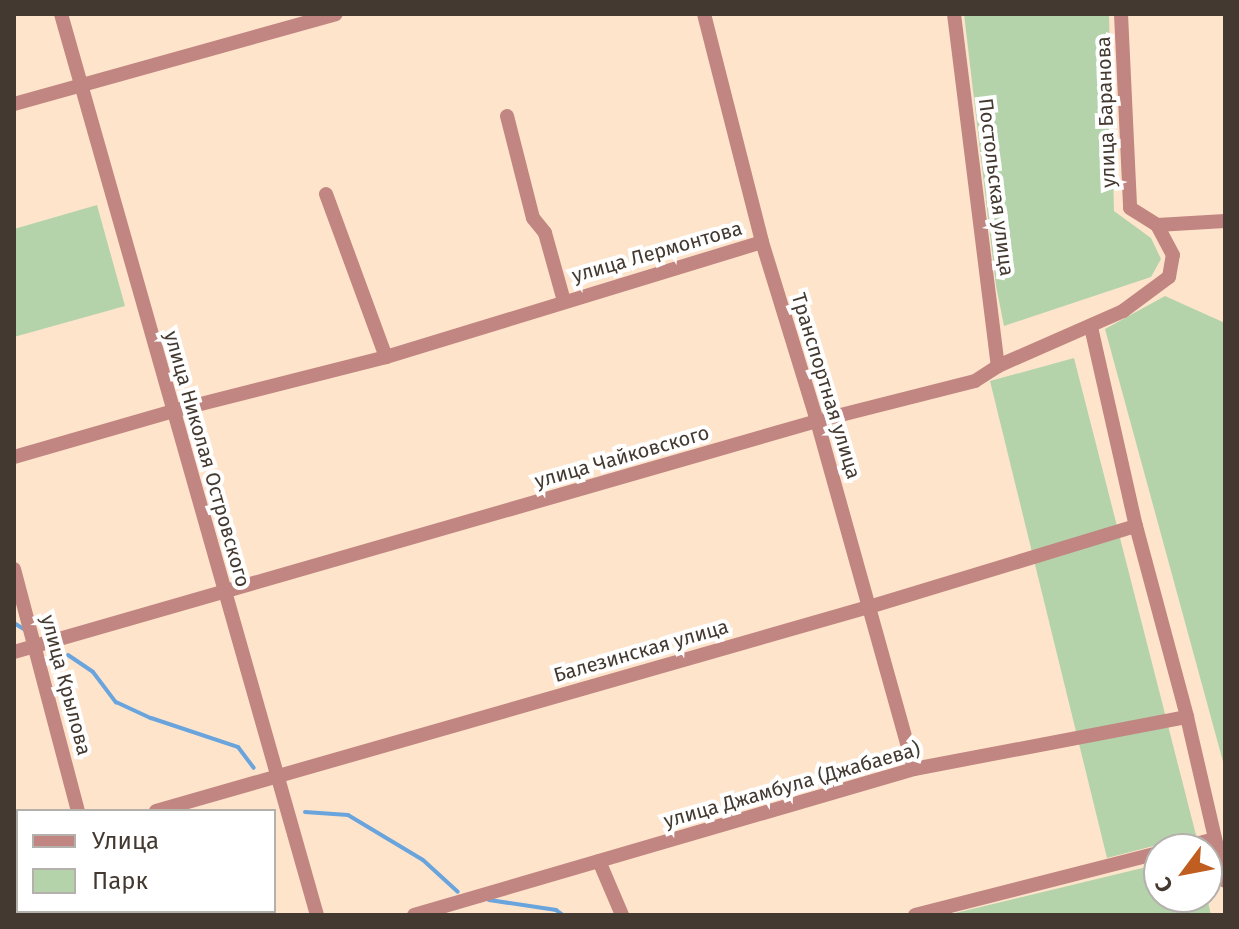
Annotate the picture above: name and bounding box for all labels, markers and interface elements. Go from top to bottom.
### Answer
street label: улица Баранова [1091,36,1121,188]
street label: Постольская улица [973,97,1019,277]
street label: улица Лермонтова [569,216,745,288]
street label: Транспортная улица [786,290,866,482]
street label: улица Николая Островского [159,328,255,590]
street label: улица Чайковского [532,421,712,493]
street label: улица Крылова [36,612,96,758]
street label: Балезинская улица [551,615,731,687]
street label: улица Джамбула (Джабаева) [661,737,923,833]
legend [16,809,276,913]
text: Улица [92,827,159,855]
north arrow [1143,833,1223,913]
text: Парк [92,867,148,895]
text: С [1149,872,1179,897]

